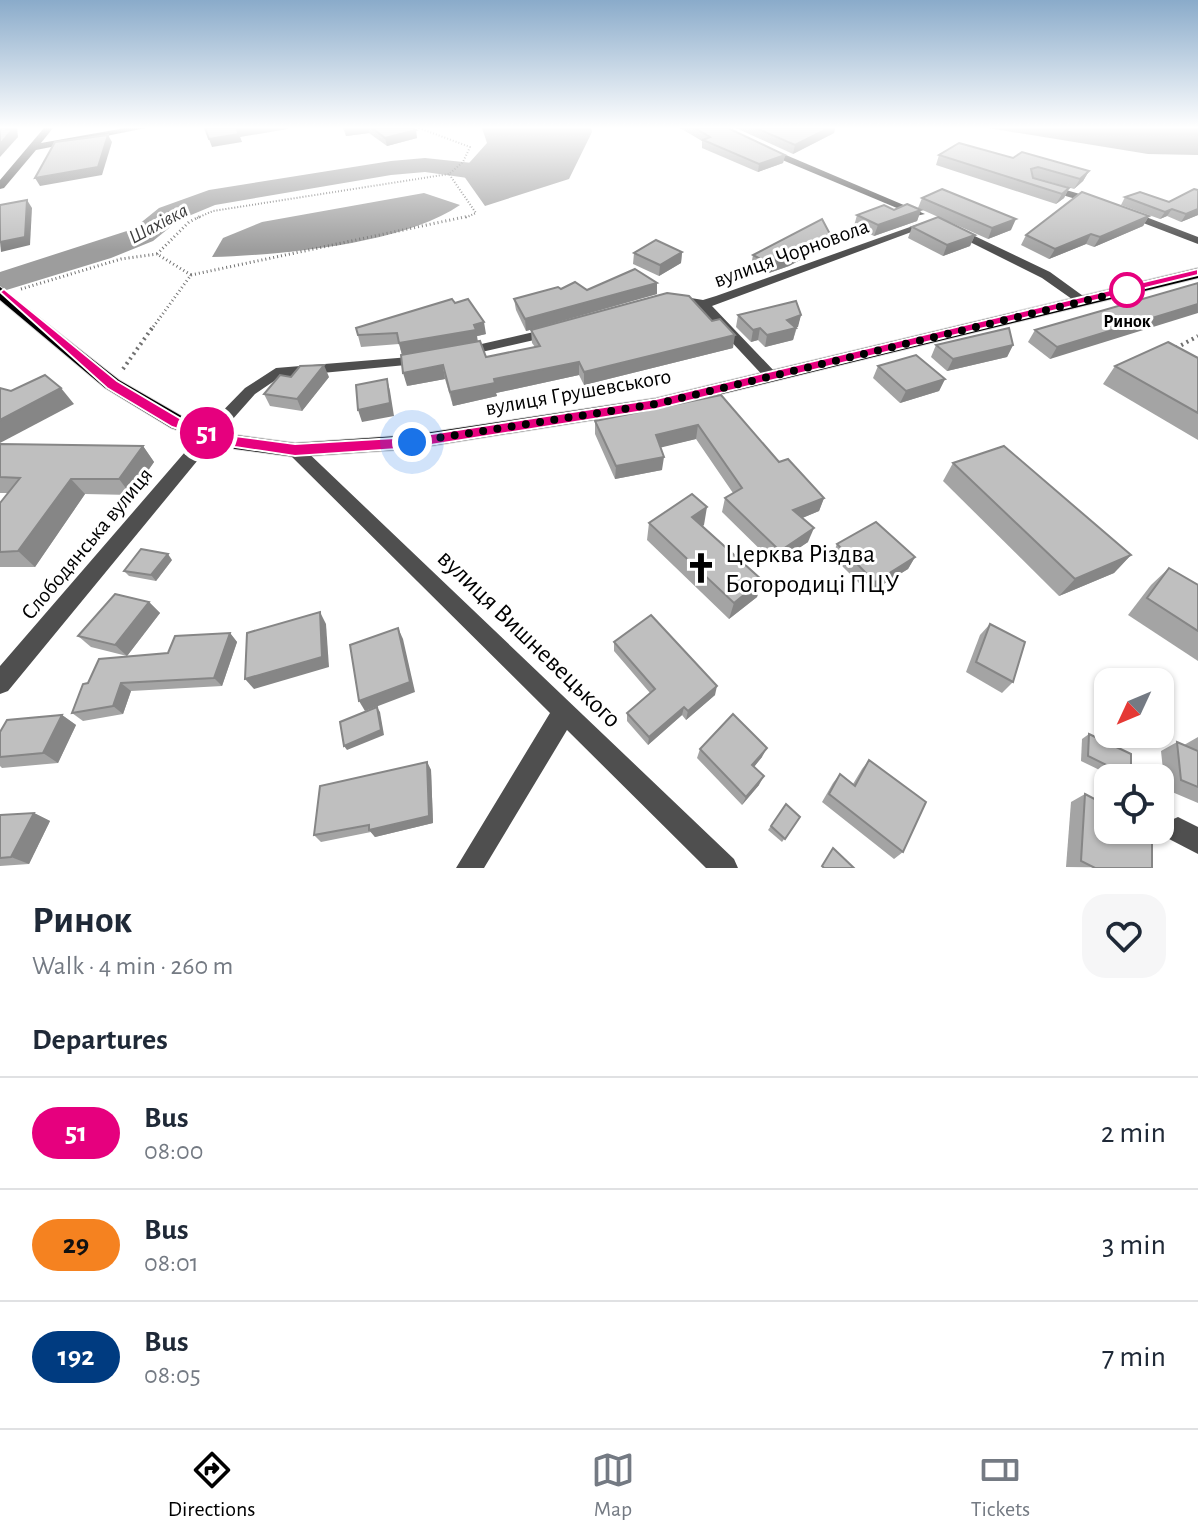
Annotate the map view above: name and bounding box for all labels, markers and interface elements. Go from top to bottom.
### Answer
water label: Шахівка [126,200,191,248]
street label: вулиця Чорновола [711,215,872,291]
marker: Ринок [1110,273,1144,307]
place label: Ринок [1103,313,1151,331]
street label: вулиця Грушевського [484,365,673,419]
line badge: 51 [171,407,243,459]
text: 51 [196,419,218,447]
your location [392,422,432,462]
street label: Слободянська вулиця [17,463,157,624]
place label: Церква Різдва Богородиці ПЦУ [725,541,900,597]
street label: вулиця Вишневецького [433,545,626,733]
church icon: Церква Різдва Богородиці ПЦУ [684,551,718,585]
north arrow [1094,668,1174,748]
map controls [1094,668,1174,844]
button: locate [1094,764,1174,844]
button: heart [1082,894,1166,978]
text: Ринок [32,902,132,940]
text: Walk · 4 min · 260 m [32,953,233,979]
text: Departures [32,1025,168,1055]
text: Bus [144,1103,189,1133]
text: 2 min [1101,1118,1166,1148]
text: 51 [65,1119,87,1147]
text: 08:00 [144,1138,203,1164]
text: Bus [144,1215,189,1245]
text: 3 min [1102,1230,1166,1260]
text: 29 [63,1231,89,1259]
text: 08:01 [144,1250,199,1276]
text: Bus [144,1327,189,1357]
text: 7 min [1102,1342,1166,1372]
text: 192 [58,1343,94,1371]
text: 08:05 [144,1362,201,1388]
tab: Directions [168,1448,255,1522]
tab: Map [591,1448,635,1522]
tab: Tickets [971,1448,1030,1522]

